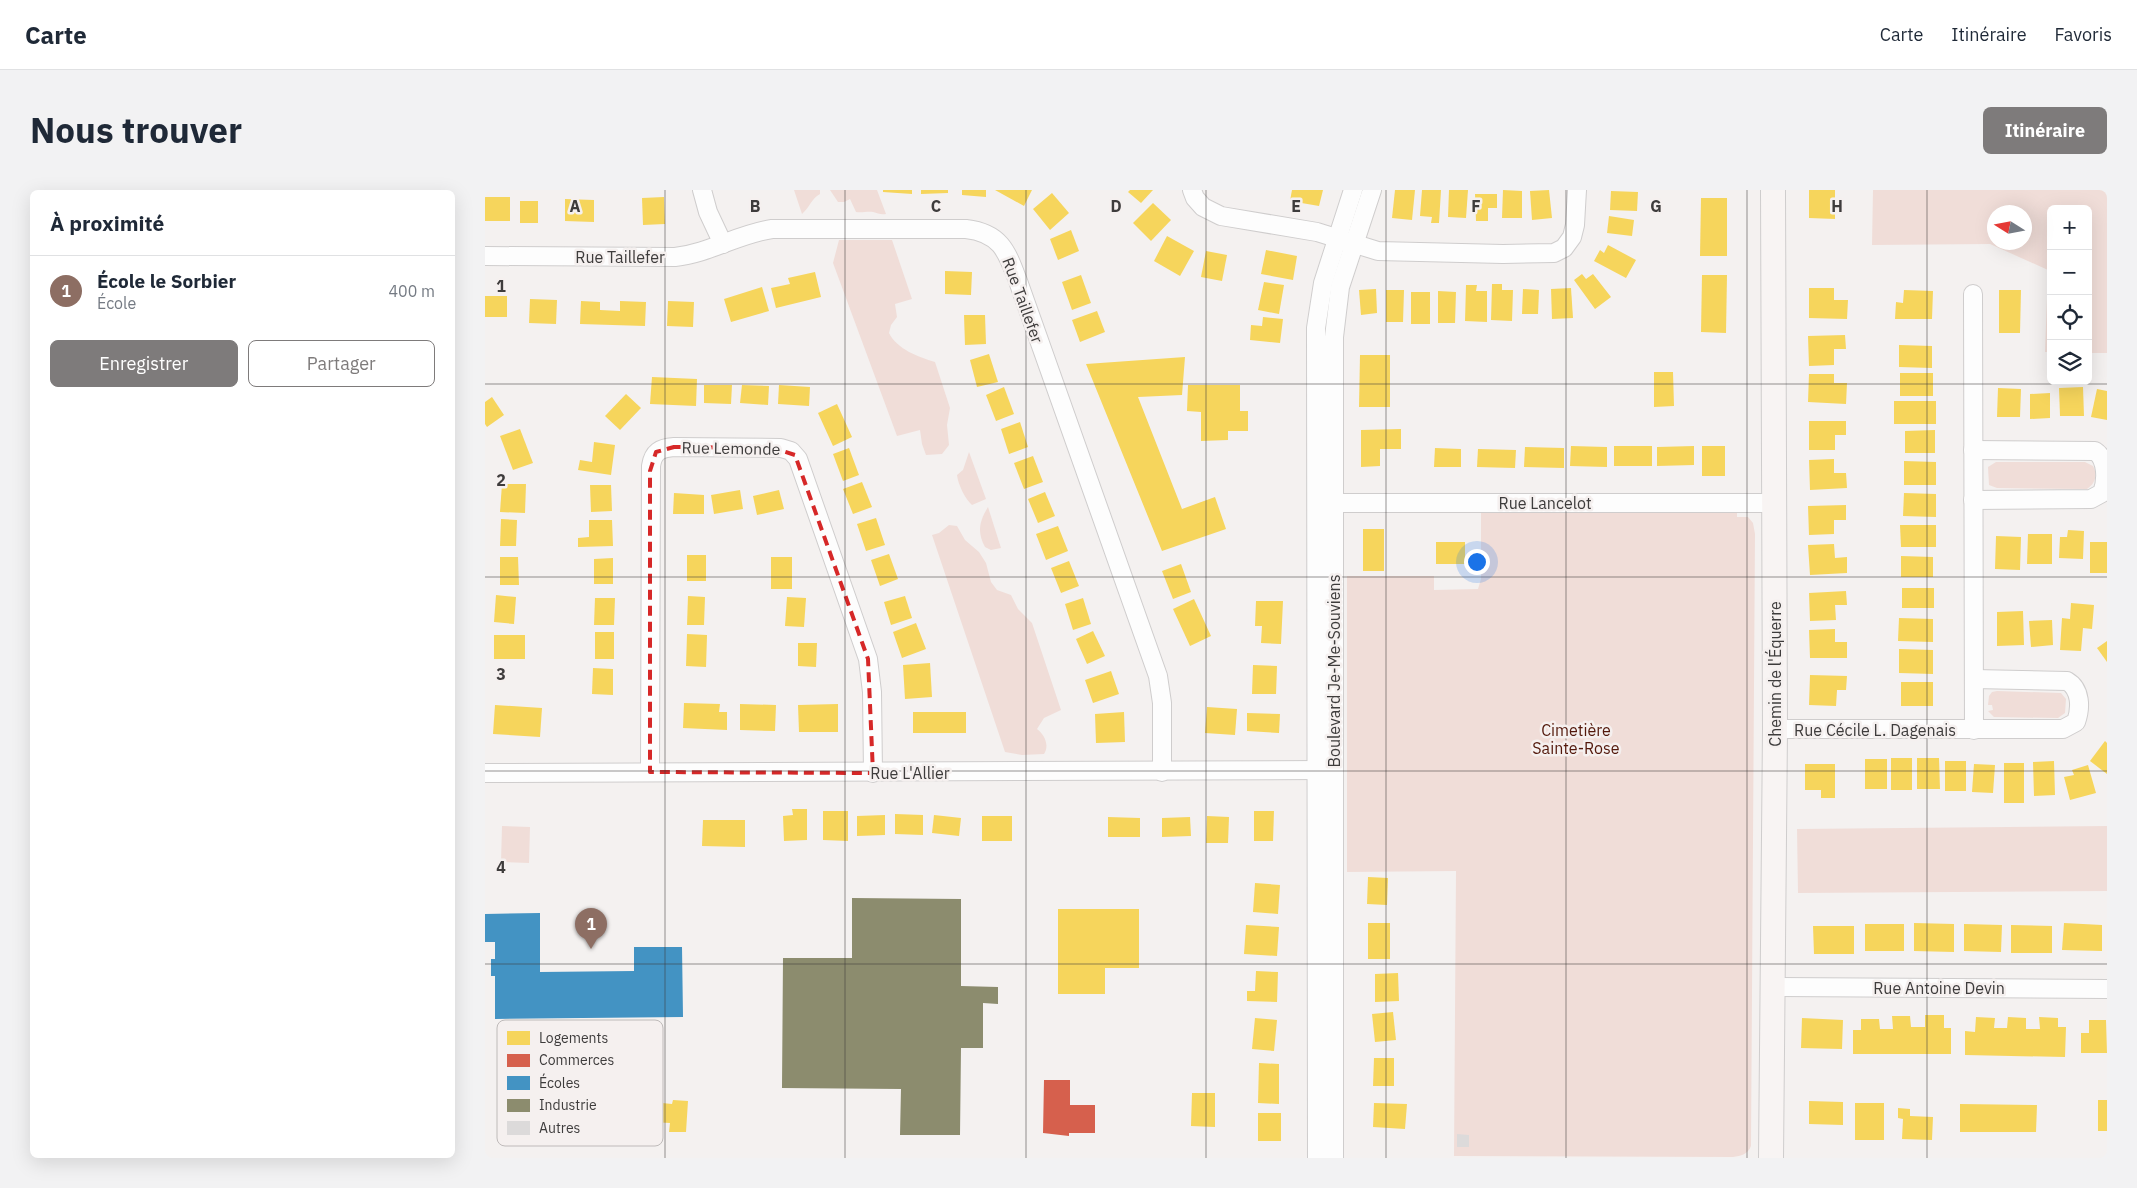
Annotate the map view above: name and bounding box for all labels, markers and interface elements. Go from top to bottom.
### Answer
text: Carte [25,19,87,51]
text: Carte [1880,23,1923,46]
text: Itinéraire [1951,23,2027,46]
text: Favoris [2055,23,2112,46]
text: Nous trouver [30,107,242,153]
button: Itinéraire [1983,107,2107,154]
text: A [570,196,581,216]
text: B [750,196,761,216]
text: C [931,196,941,216]
text: D [1110,196,1122,216]
text: E [1291,196,1301,216]
text: F [1471,196,1481,216]
text: G [1650,196,1662,216]
text: H [1831,196,1843,216]
north arrow [1987,205,2032,250]
map controls [2047,205,2092,385]
button: + [2047,205,2092,250]
text: À proximité [50,209,164,237]
street label: Rue Taillefer [575,247,665,267]
button: − [2047,250,2092,295]
street label: Rue Taillefer [998,254,1048,346]
text: École le Sorbier [97,269,236,293]
text: 1 [496,276,506,296]
text: 1 [61,281,71,301]
text: 400 m [388,281,435,301]
text: École [97,293,136,313]
button: locate [2047,295,2092,340]
button: Enregistrer [50,340,238,387]
button: Partager [248,340,435,387]
button: layers [2047,340,2092,385]
street label: Rue Lemonde [682,437,781,459]
text: 2 [496,470,506,490]
street label: Rue Lancelot [1498,493,1592,513]
your location [1464,549,1490,575]
street label: Boulevard Je-Me-Souviens [1324,575,1344,767]
street label: Chemin de l'Équerre [1764,601,1785,747]
text: 3 [496,664,506,684]
park label: Cimetière Sainte-Rose [1532,720,1620,758]
street label: Rue Cécile L. Dagenais [1794,720,1956,740]
street label: Rue L'Allier [870,763,950,783]
text: 4 [496,857,506,877]
pin: 1 [575,908,607,949]
street label: Rue Antoine Devin [1873,978,2005,998]
legend [497,1020,663,1146]
text: Logements [539,1029,608,1047]
text: Commerces [539,1051,614,1069]
text: Écoles [539,1073,580,1092]
text: Industrie [539,1096,597,1114]
text: Autres [539,1119,581,1137]

